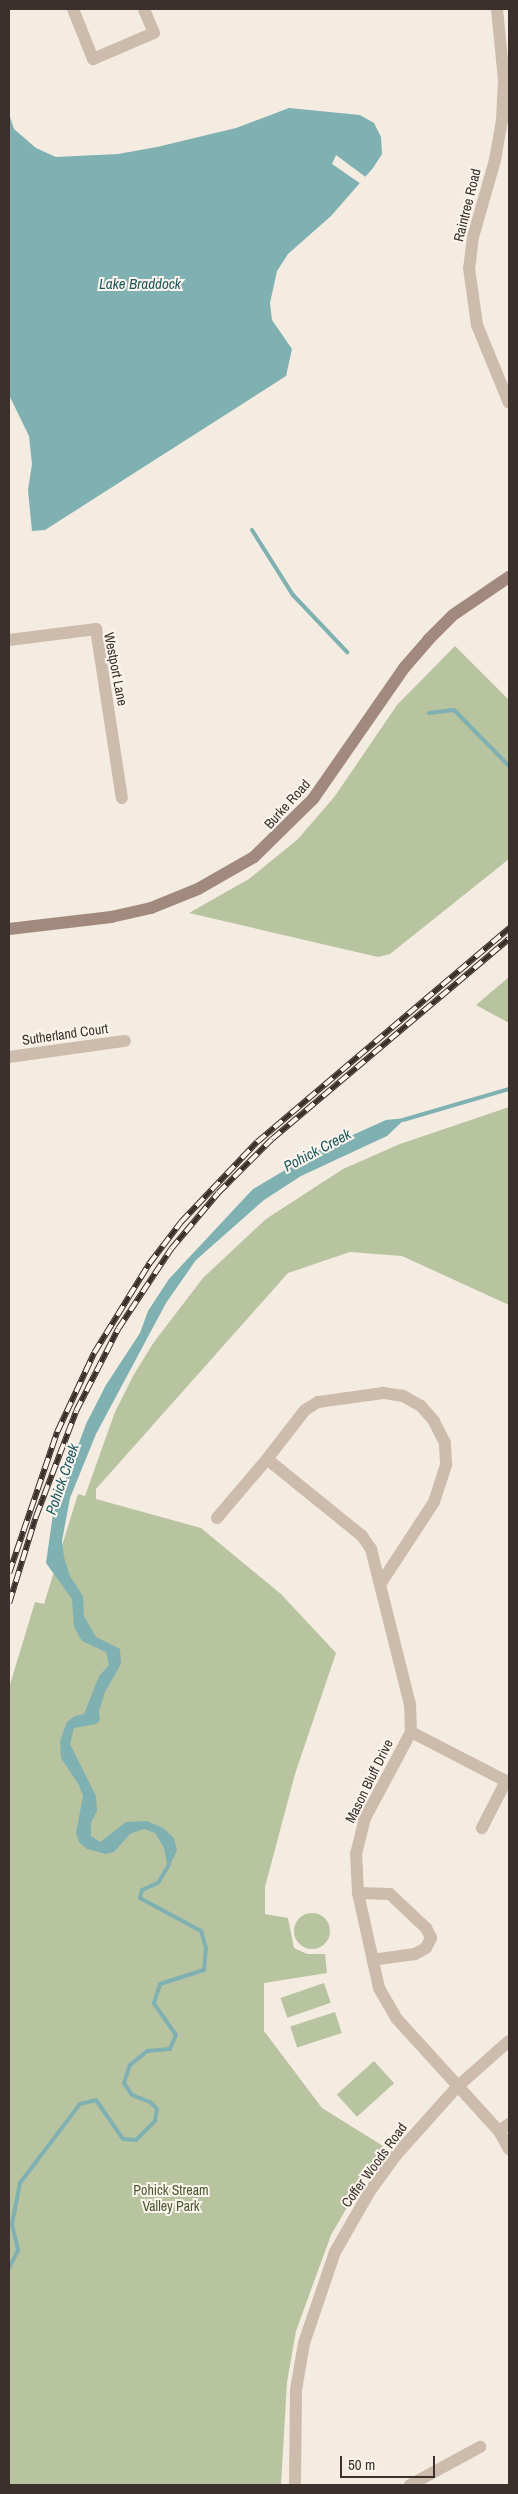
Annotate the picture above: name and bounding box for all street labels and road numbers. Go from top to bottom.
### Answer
street label: Raintree Road [450,167,484,243]
street label: Westport Lane [101,631,131,707]
street label: Burke Road [260,776,314,832]
street label: Sutherland Court [21,1020,109,1048]
street label: Mason Bluff Drive [341,1736,397,1826]
street label: Coffer Woods Road [338,2119,410,2211]

